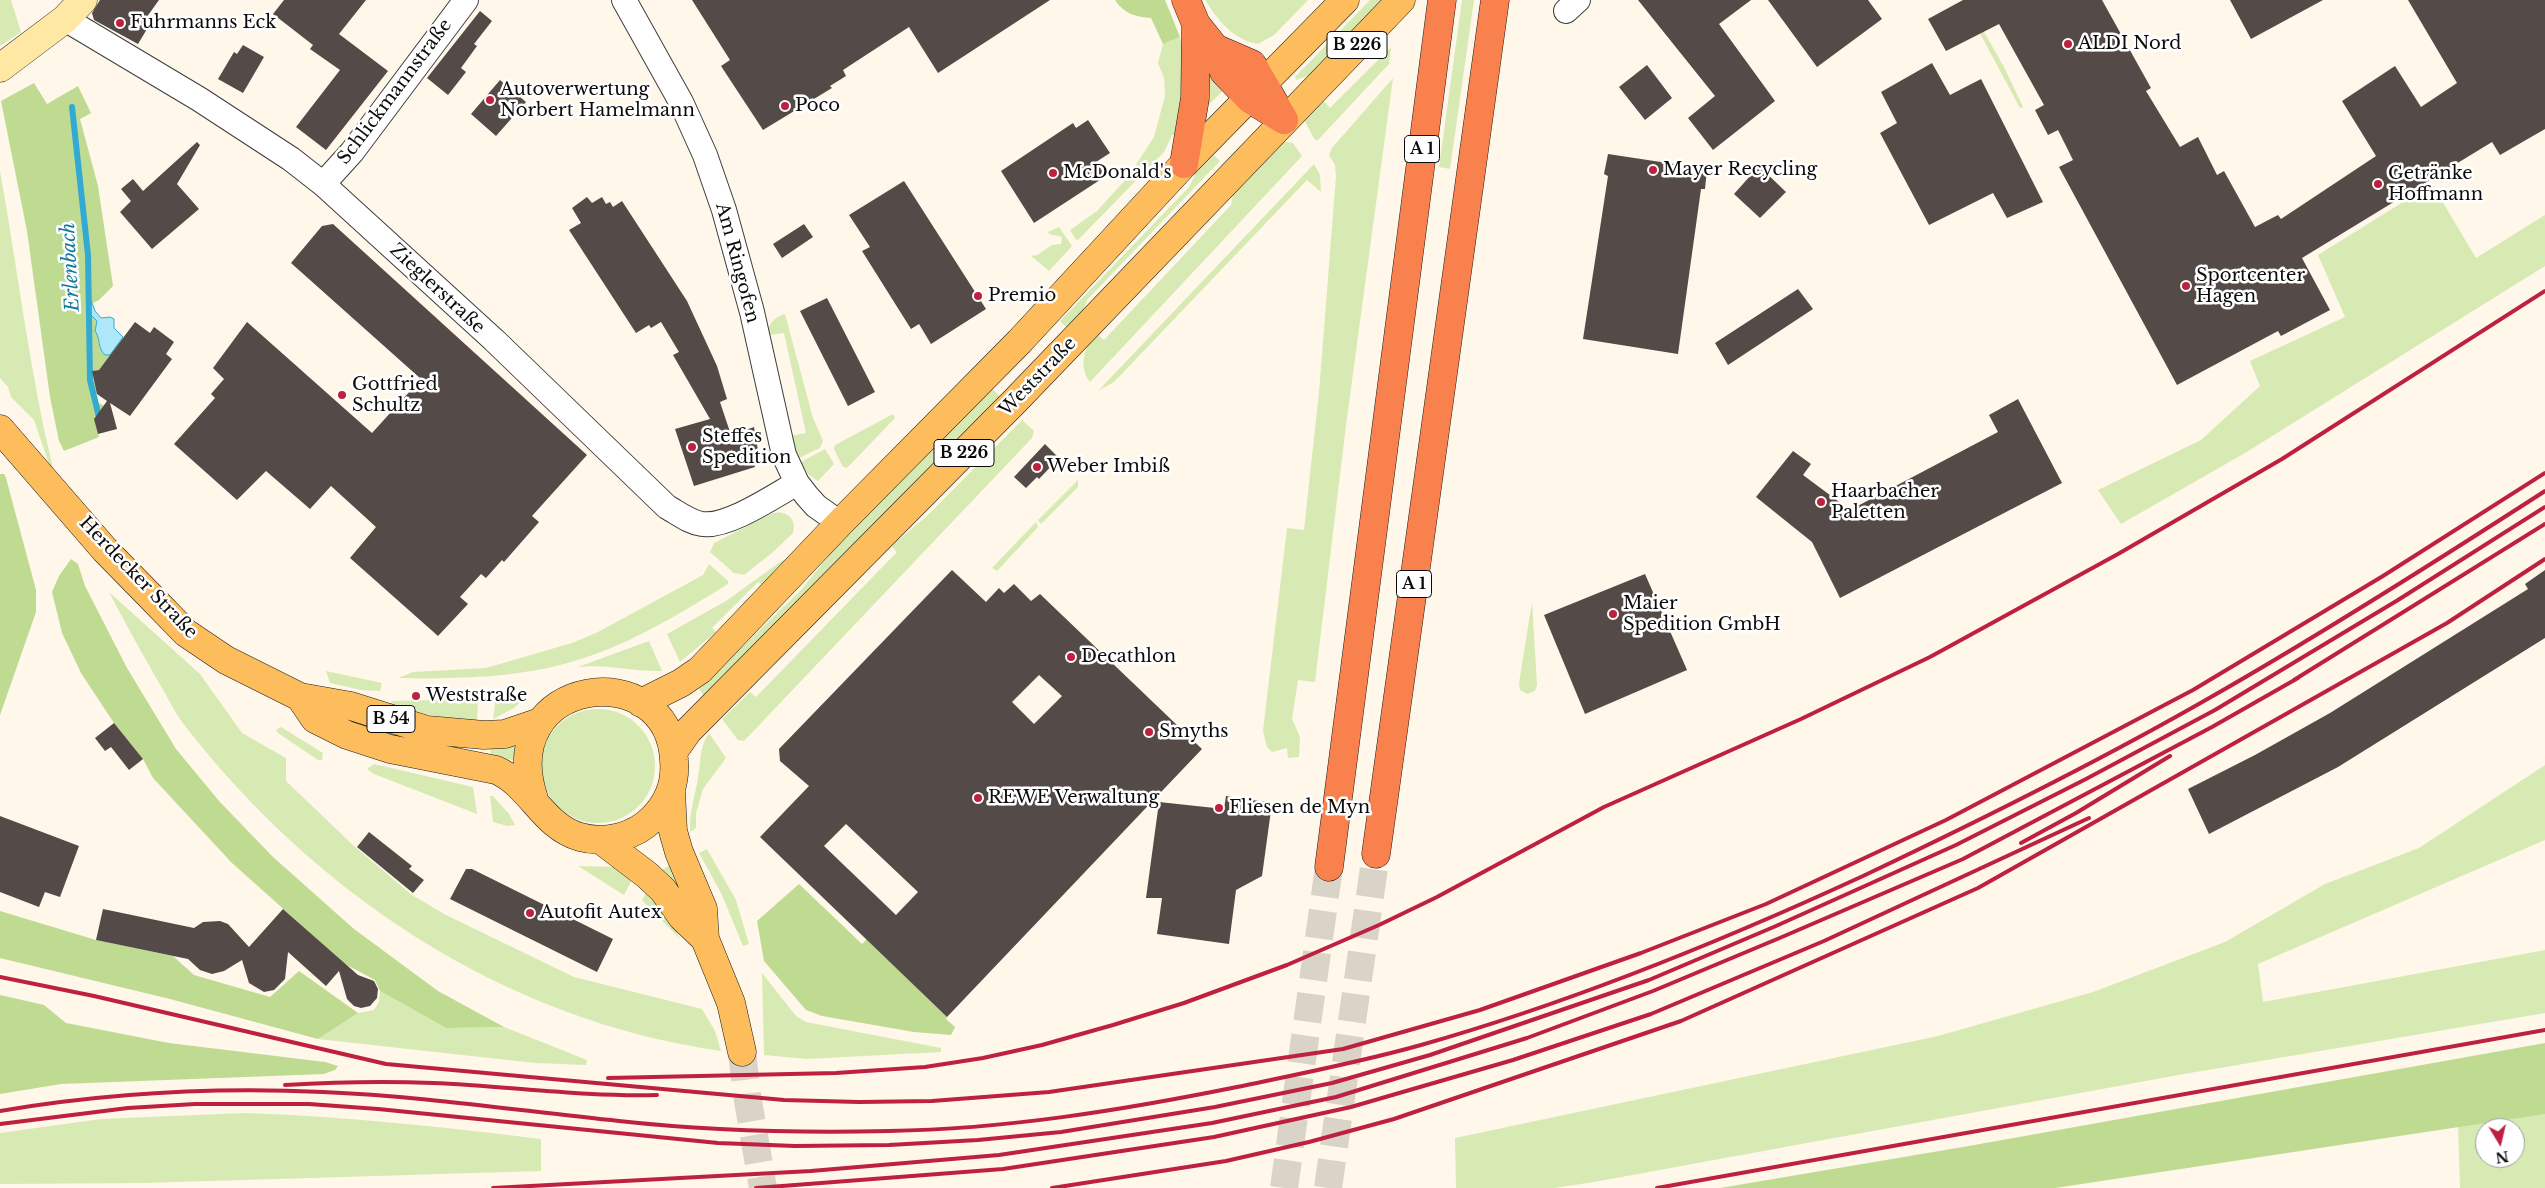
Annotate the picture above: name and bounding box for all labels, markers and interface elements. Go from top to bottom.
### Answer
place label: Fuhrmanns Eck [130,12,276,34]
street label: Schlickmannstraße [333,15,457,169]
marker: Fuhrmanns Eck [114,17,126,29]
road number: B 226 [1327,32,1387,58]
place label: ALDI Nord [2078,33,2181,55]
marker: ALDI Nord [2062,38,2074,50]
place label: Autoverwertung Norbert Hamelmann [500,79,695,122]
marker: Autoverwertung Norbert Hamelmann [484,94,496,106]
place label: Poco [795,95,840,117]
marker: Poco [779,100,791,112]
road number: A 1 [1404,136,1440,162]
place label: Mayer Recycling [1663,159,1817,181]
place label: McDonald's [1063,162,1172,184]
place label: Getränke Hoffmann [2388,163,2483,205]
marker: Mayer Recycling [1647,164,1659,176]
marker: McDonald's [1047,167,1059,179]
marker: Getränke Hoffmann [2372,178,2384,190]
street label: Am Ringofen [711,201,763,325]
water label: Erlenbach [57,222,85,312]
street label: Zieglerstraße [385,240,489,338]
place label: Sportcenter Hagen [2196,265,2305,308]
marker: Sportcenter Hagen [2180,280,2192,292]
place label: Premio [988,285,1056,307]
marker: Premio [972,290,984,302]
street label: Weststraße [995,333,1081,421]
place label: Gottfried Schultz [352,374,438,416]
marker: Gottfried Schultz [336,389,348,401]
place label: Steffes Spedition [702,426,791,468]
road number: B 226 [934,439,994,466]
marker: Steffes Spedition [686,441,698,453]
place label: Weber Imbiß [1047,456,1170,478]
marker: Weber Imbiß [1031,461,1043,473]
place label: Haarbacher Paletten [1831,481,1939,524]
marker: Haarbacher Paletten [1815,496,1827,508]
street label: Herdecker Straße [74,513,202,643]
road number: A 1 [1396,570,1432,598]
place label: Maier Spedition GmbH [1623,593,1781,636]
marker: Maier Spedition GmbH [1607,608,1619,620]
place label: Decathlon [1081,646,1176,668]
marker: Decathlon [1065,651,1077,663]
place label: Weststraße [426,685,527,707]
marker: Weststraße [410,690,422,702]
road number: B 54 [367,706,415,732]
place label: Smyths [1159,721,1228,743]
marker: Smyths [1143,726,1155,738]
place label: REWE Verwaltung [988,787,1159,809]
marker: REWE Verwaltung [972,792,984,804]
place label: Fliesen de Myn [1229,797,1370,819]
marker: Fliesen de Myn [1213,802,1225,814]
place label: Autofit Autex [540,902,662,924]
marker: Autofit Autex [524,907,536,919]
north arrow [2475,1118,2525,1168]
text: N [2494,1147,2510,1167]

